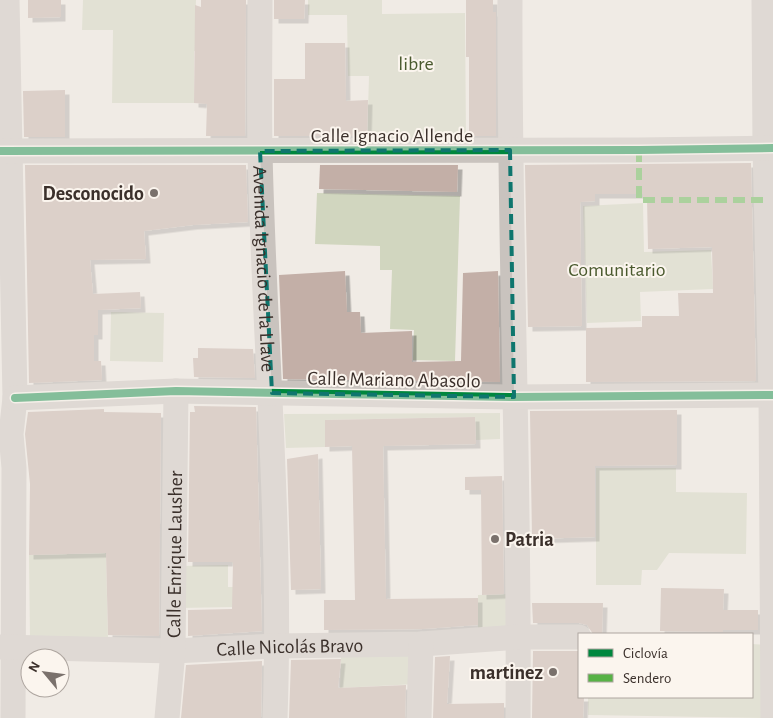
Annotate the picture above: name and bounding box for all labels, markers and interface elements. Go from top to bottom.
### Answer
park label: libre [398,54,434,74]
street label: Calle Ignacio Allende [311,126,473,146]
street label: Avenida Ignacio de la Llave [249,165,278,373]
place label: Desconocido [43,184,144,204]
marker: Desconocido [148,187,160,199]
park label: Comunitario [568,260,666,280]
street label: Calle Mariano Abasolo [307,368,481,392]
street label: Calle Enrique Lausher [164,470,186,638]
place label: Patria [505,530,554,550]
marker: Patria [489,533,501,545]
legend [578,633,753,698]
street label: Calle Nicolás Bravo [216,636,363,660]
text: Ciclovía [623,646,668,661]
north arrow [20,648,70,698]
text: N [26,660,43,675]
place label: martinez [470,663,543,683]
marker: martinez [547,666,559,678]
text: Sendero [623,671,671,686]

